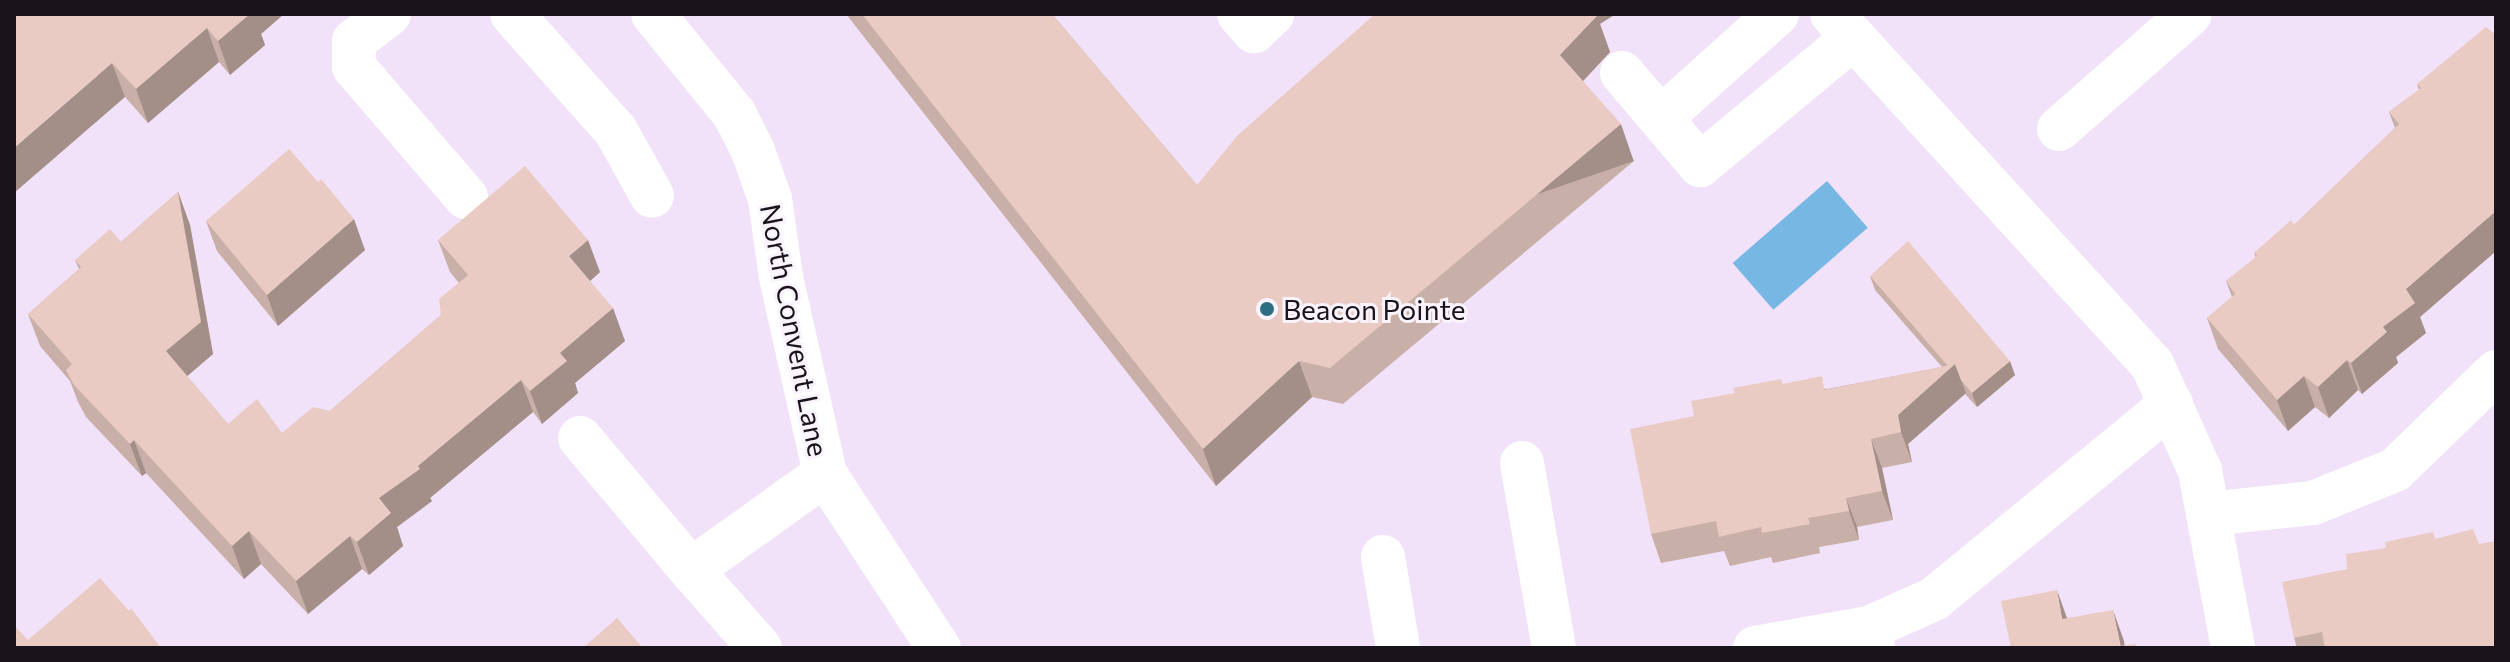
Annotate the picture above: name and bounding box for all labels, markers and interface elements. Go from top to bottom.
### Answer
street label: North Convent Lane [754,201,836,459]
place label: Beacon Pointe [1283,292,1466,326]
marker: Beacon Pointe [1258,300,1276,318]

